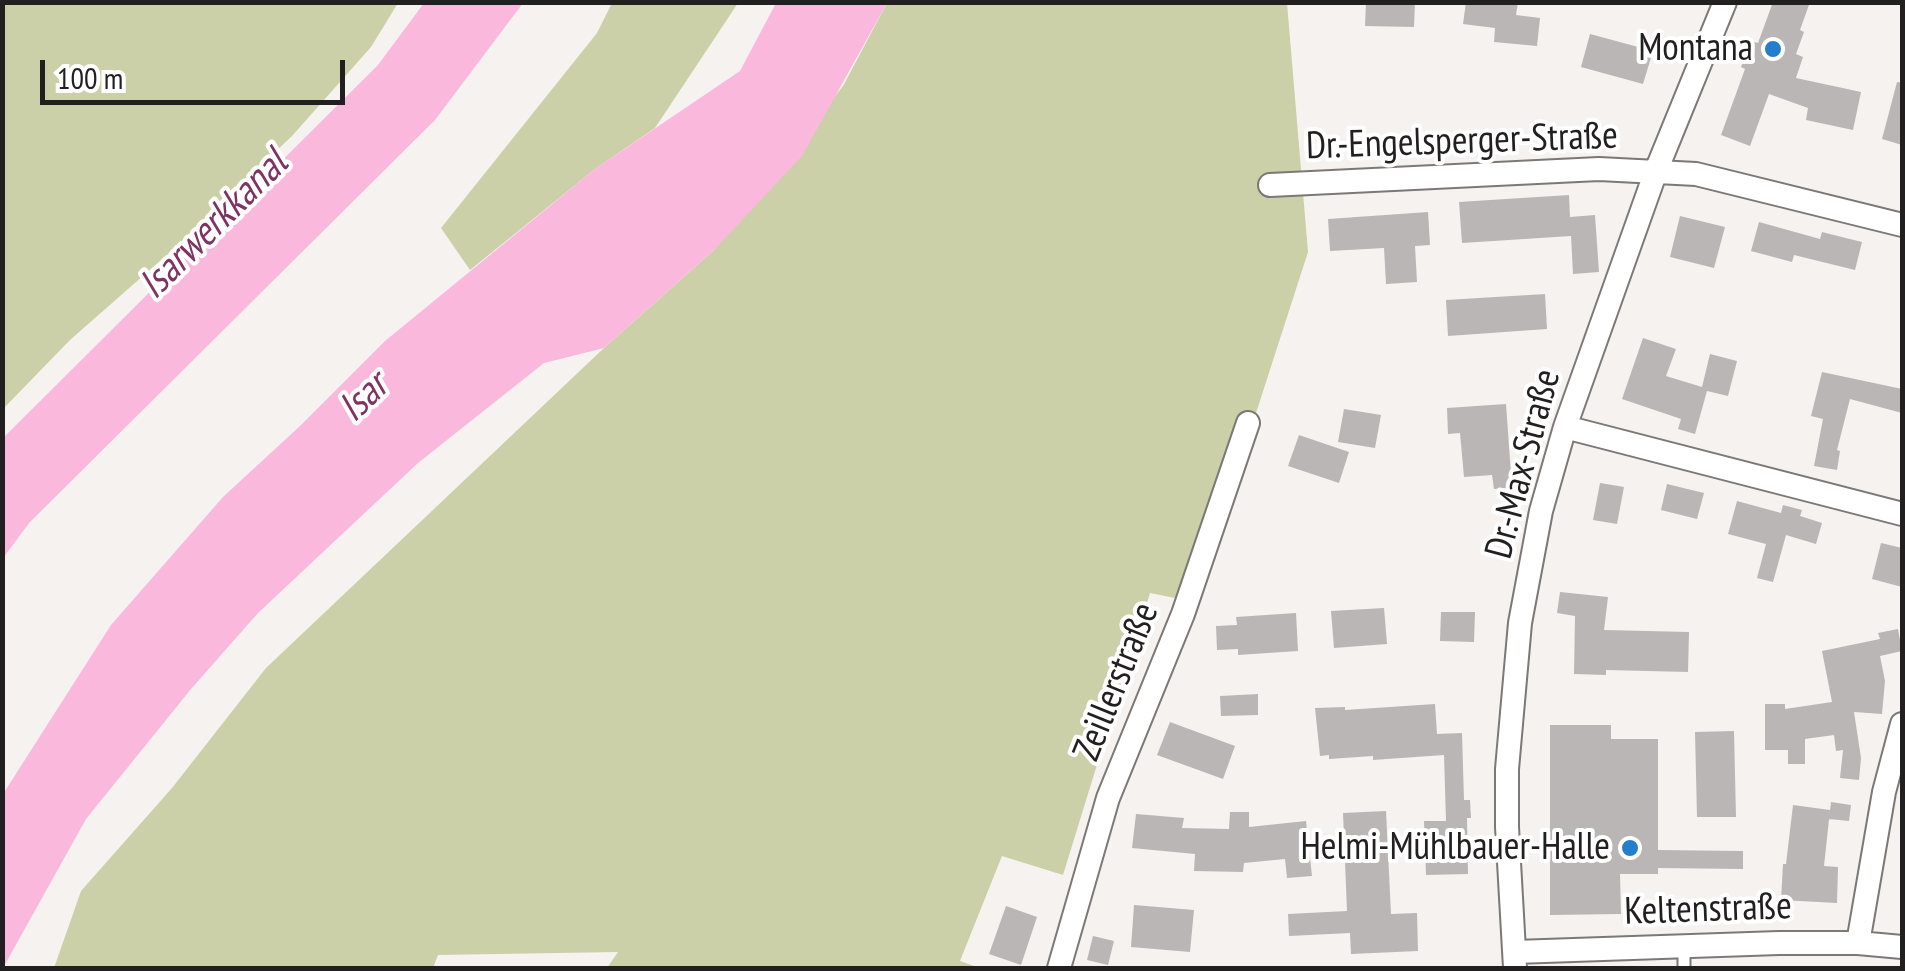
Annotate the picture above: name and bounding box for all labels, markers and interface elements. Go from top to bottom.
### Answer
place label: Montana [1638,26,1753,72]
marker: Montana [1762,38,1784,60]
scale bar [45,40,350,102]
text: 100 m [57,58,123,97]
street label: Dr.-Engelsperger-Straße [1305,114,1619,170]
water label: Isarwerkkanal [130,141,298,309]
water label: Isar [329,363,399,433]
street label: Dr.-Max-Straße [1477,365,1571,563]
street label: Zeillerstraße [1065,596,1169,768]
place label: Helmi-Mühlbauer-Halle [1300,825,1610,871]
marker: Helmi-Mühlbauer-Halle [1619,837,1641,859]
street label: Keltenstraße [1624,884,1792,936]

